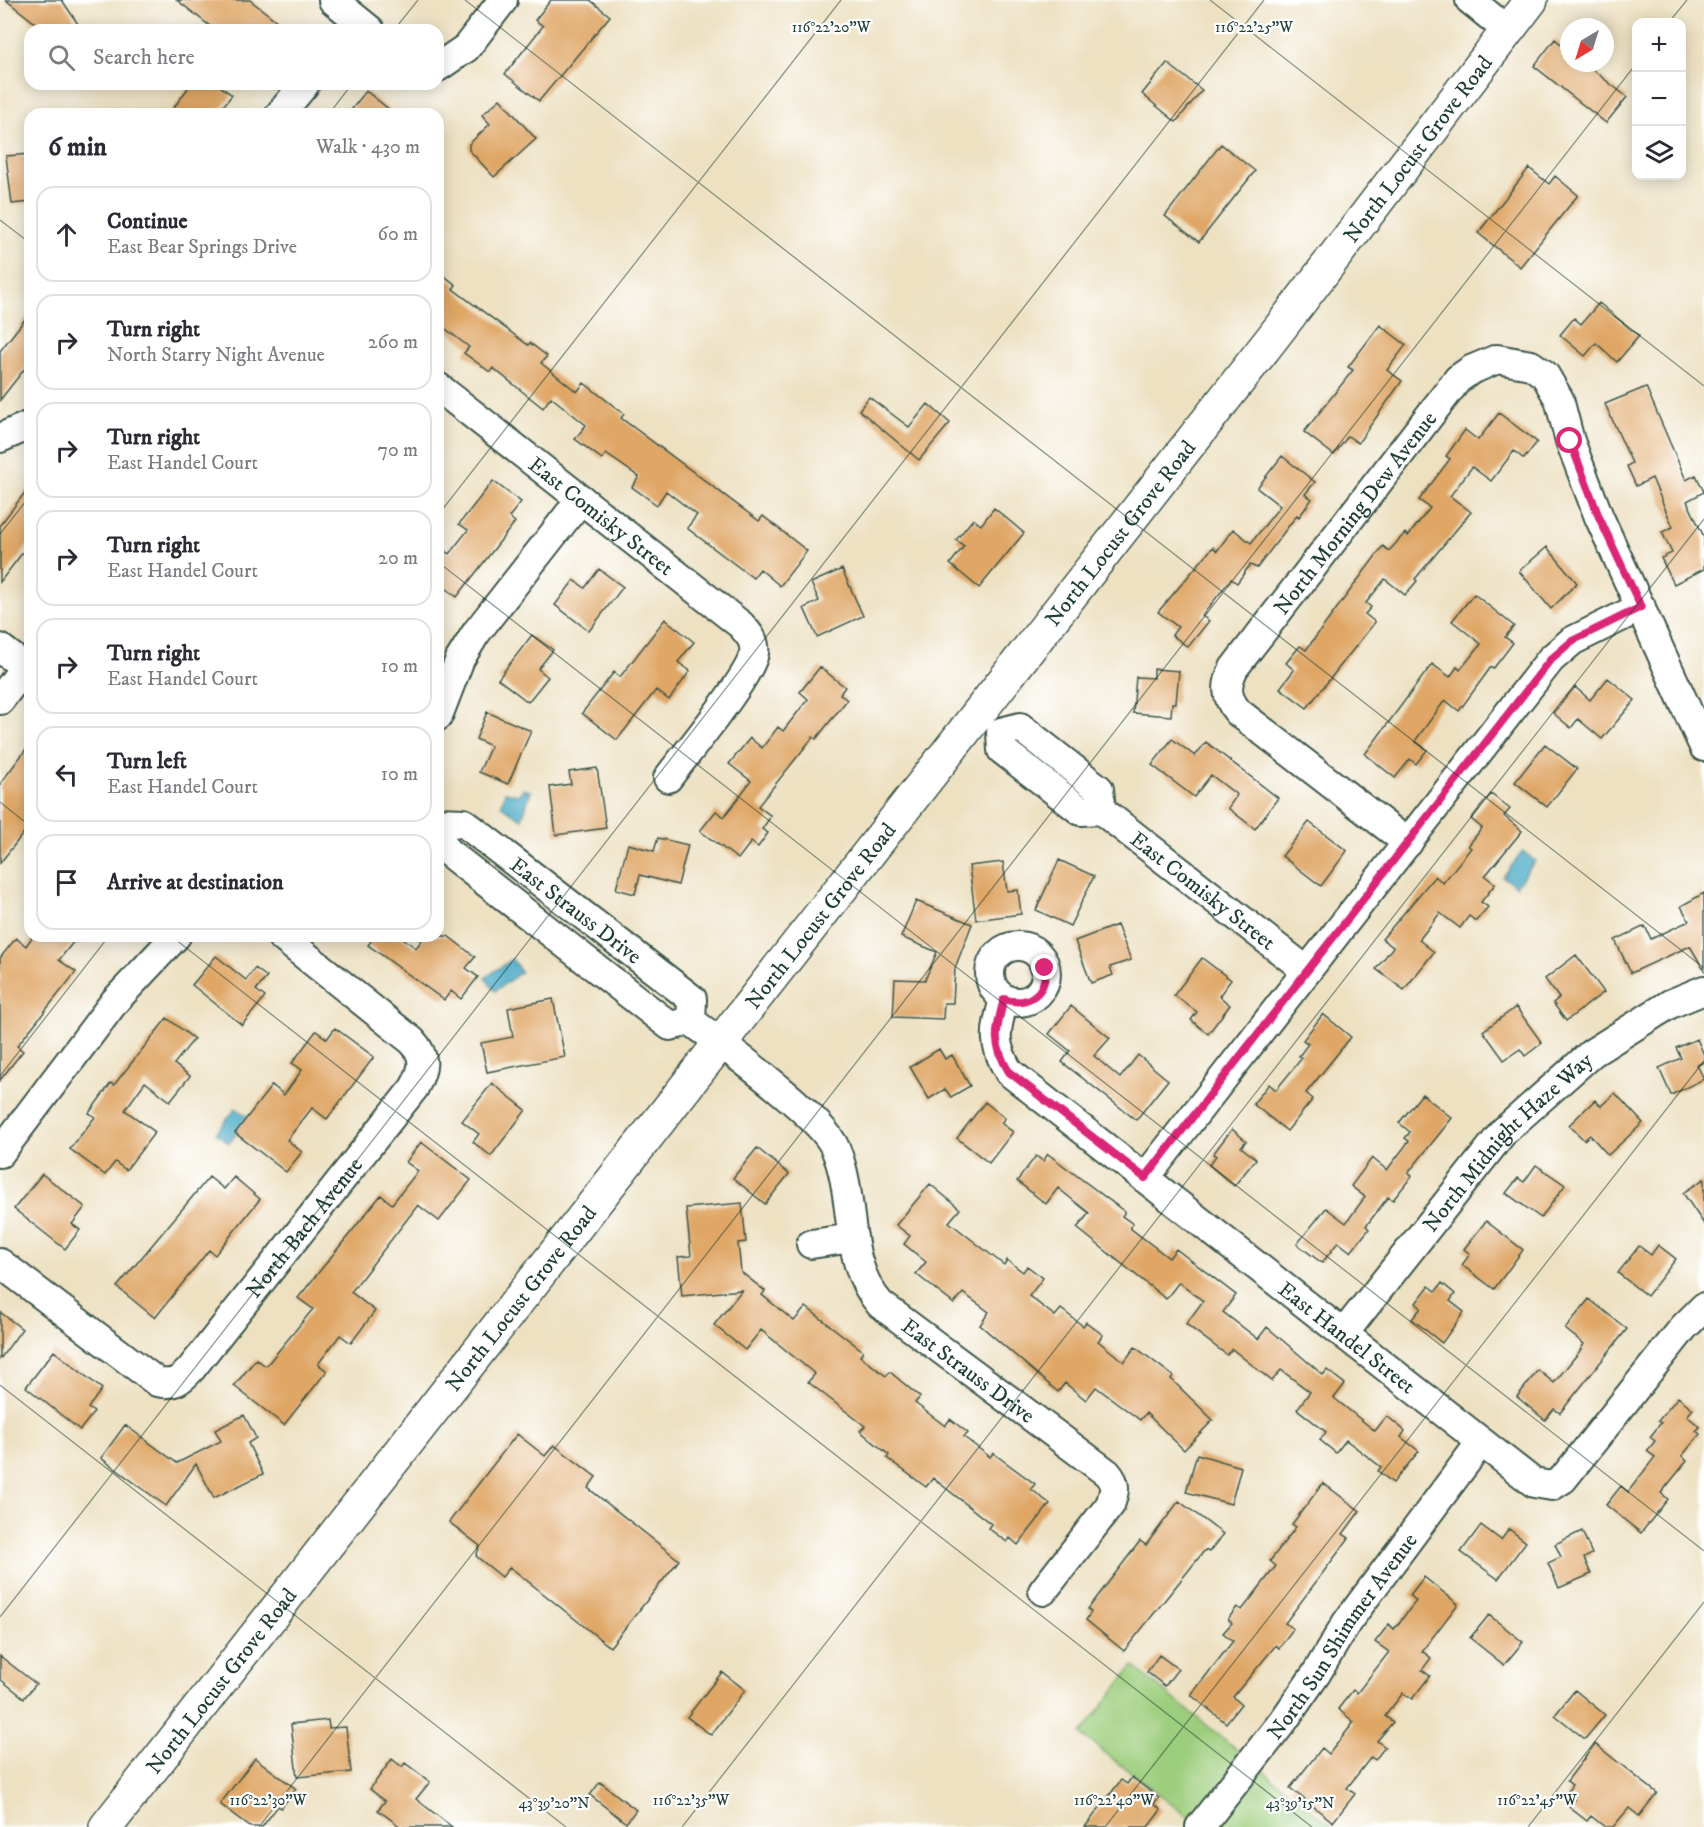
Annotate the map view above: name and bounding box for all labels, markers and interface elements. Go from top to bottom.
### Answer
text: 116°22'20"W [792,18,871,37]
text: 116°22'25"W [1215,18,1293,37]
north arrow [1560,18,1614,72]
map controls [1632,18,1686,180]
button: + [1632,18,1686,72]
search box [24,24,444,90]
icon: search [45,41,78,74]
text: Search here [93,44,195,71]
street label: North Locust Grove Road [1338,50,1499,249]
button: − [1632,72,1686,126]
button: layers [1632,126,1686,180]
text: 6 min [48,131,107,164]
text: Walk · 430 m [316,135,420,160]
text: Continue [107,208,188,235]
icon: ahead [50,218,83,251]
text: 60 m [378,222,418,247]
text: East Bear Springs Drive [107,235,297,260]
text: Turn right [107,316,200,343]
icon: right [50,326,83,359]
text: 260 m [368,330,418,355]
text: North Starry Night Avenue [107,343,325,368]
street label: North Morning Dew Avenue [1268,406,1443,621]
text: Turn right [107,424,200,451]
route start [1556,427,1582,453]
icon: right [50,434,83,467]
street label: North Locust Grove Road [1040,435,1202,632]
text: 70 m [377,438,418,463]
text: East Handel Court [107,451,258,476]
street label: East Comisky Street [523,451,679,582]
text: Turn right [107,532,200,559]
icon: right [50,542,83,575]
text: 20 m [378,546,418,571]
text: East Handel Court [107,559,258,584]
text: Turn right [107,640,200,667]
icon: right [50,650,83,683]
text: 10 m [381,654,418,679]
text: East Handel Court [107,667,258,692]
text: Turn left [107,748,187,775]
icon: left [50,758,83,791]
text: 10 m [381,762,418,787]
text: East Handel Court [107,775,258,800]
street label: North Locust Grove Road [740,818,902,1015]
street label: East Comisky Street [1124,826,1281,956]
street label: East Strauss Drive [504,852,647,970]
icon: arrive [50,866,83,899]
text: Arrive at destination [107,869,284,896]
route end [1031,954,1057,980]
street label: North Midnight Haze Way [1417,1047,1599,1238]
street label: North Bach Avenue [241,1152,369,1304]
street label: North Locust Grove Road [440,1200,603,1397]
street label: East Handel Street [1272,1276,1420,1400]
street label: East Strauss Drive [896,1313,1040,1430]
street label: North Sun Shimmer Avenue [1262,1528,1424,1746]
street label: North Locust Grove Road [141,1583,303,1780]
text: 116°22'30"W [230,1791,307,1810]
text: 116°22'35"W [653,1791,729,1810]
text: 116°22'40"W [1074,1791,1154,1810]
text: 116°22'45"W [1497,1791,1577,1810]
text: 43°39'20"N [518,1794,590,1813]
text: 43°39'15"N [1266,1794,1334,1813]

